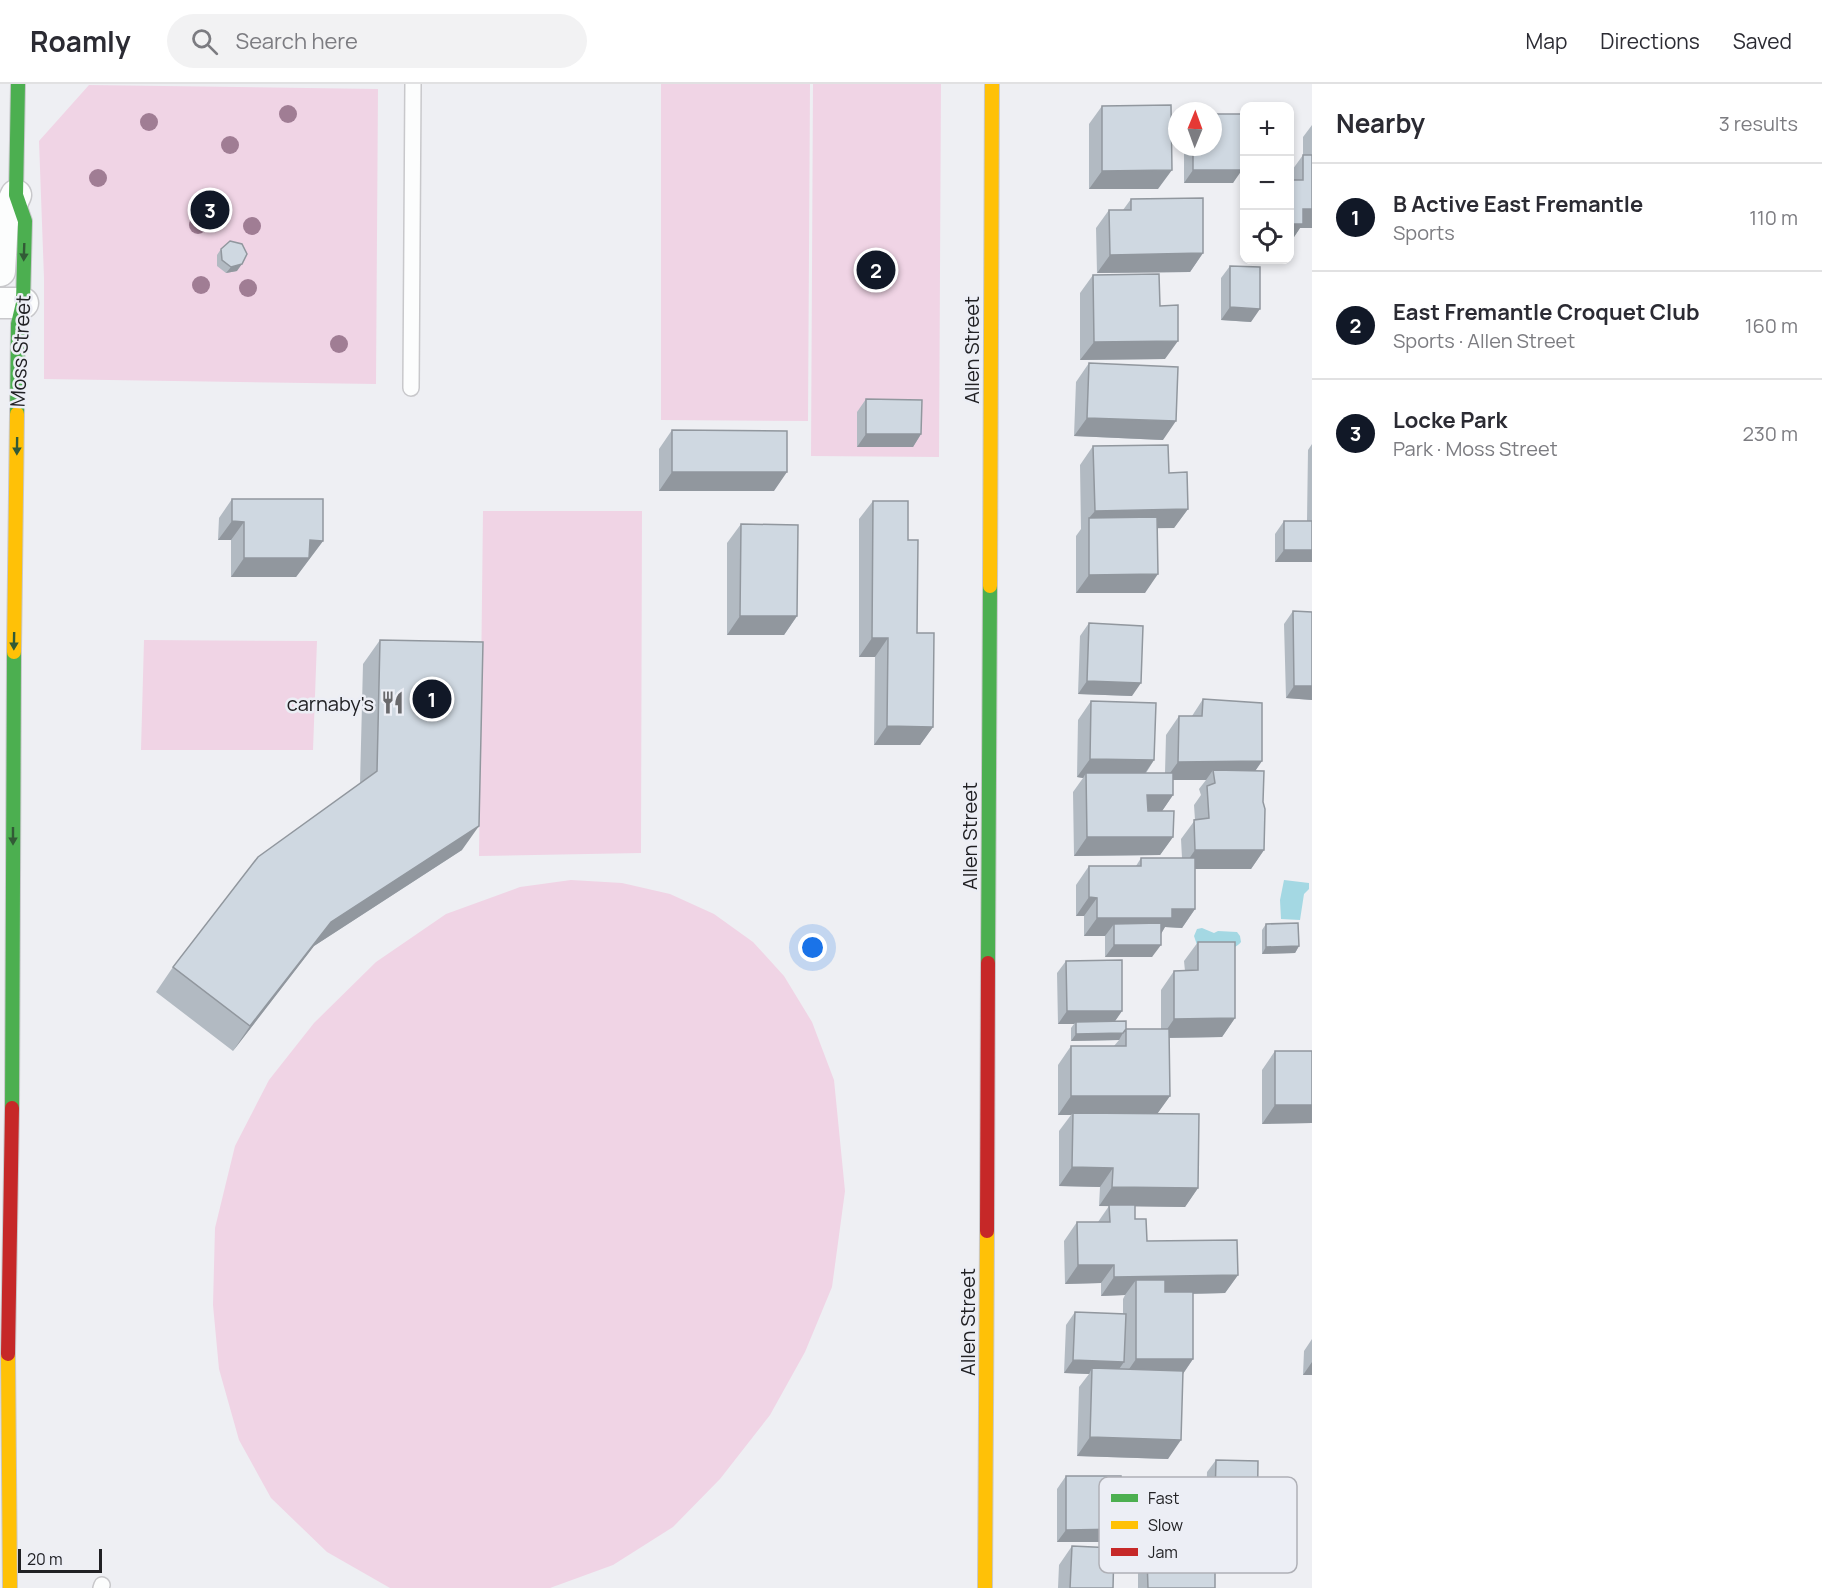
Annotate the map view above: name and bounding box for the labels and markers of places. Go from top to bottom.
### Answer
pin: 3 [190,188,230,232]
pin: 2 [856,248,896,292]
pin: 1 [412,676,452,722]
place label: carnaby's [287,690,374,717]
restaurant icon: carnaby's [379,690,405,716]

